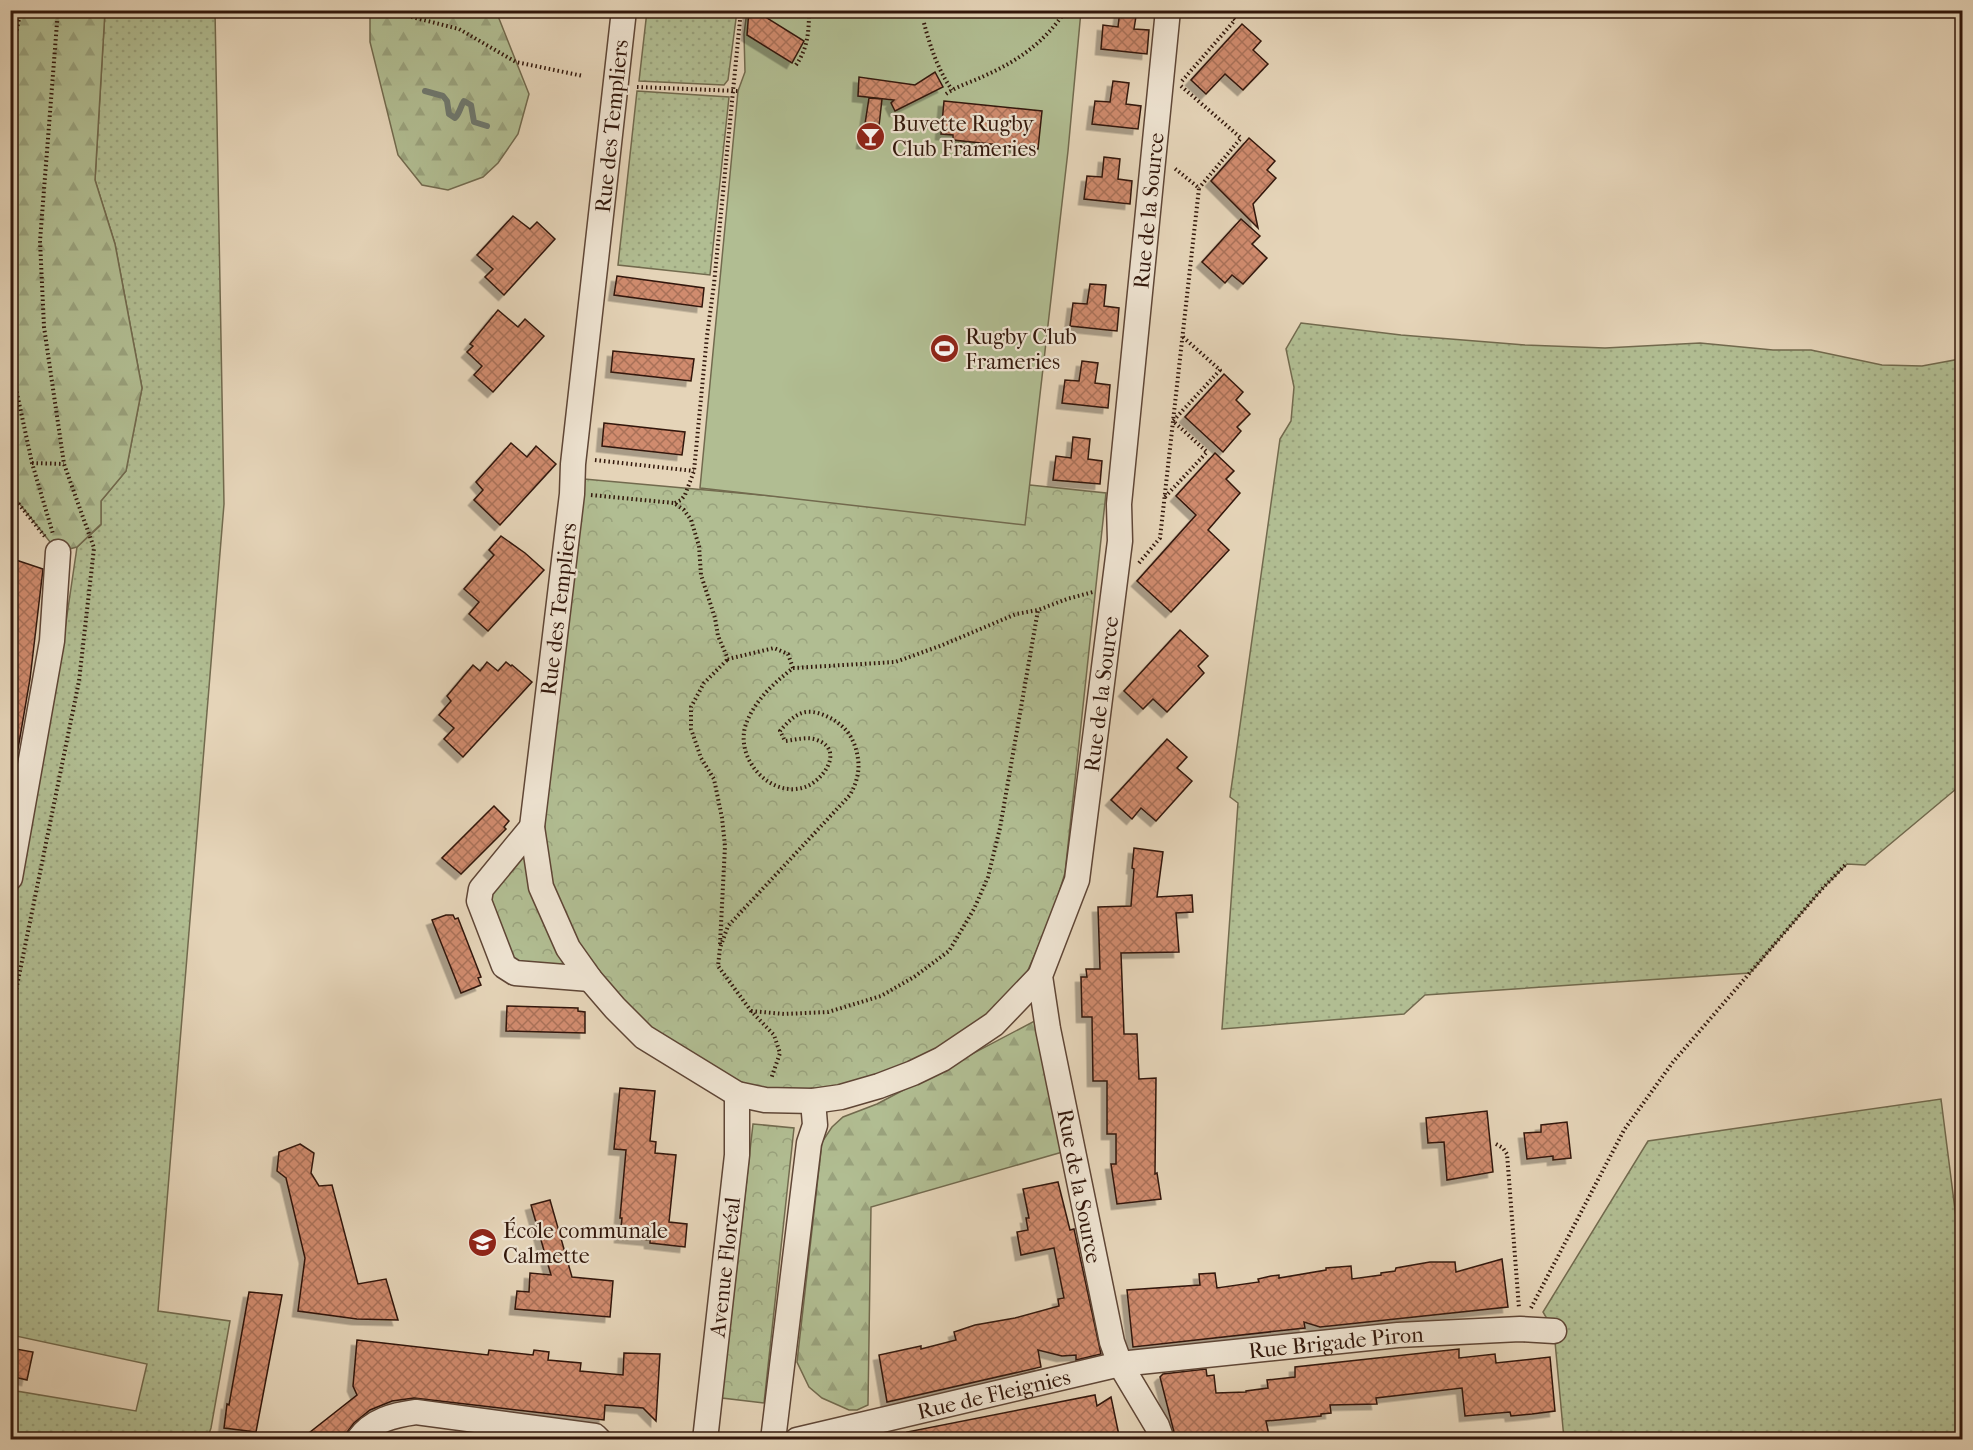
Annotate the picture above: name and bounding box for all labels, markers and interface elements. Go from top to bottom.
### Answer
street label: Rue des Templiers [590,38,634,214]
place label: Buvette Rugby Club Frameries [892,111,1036,162]
bar icon: Buvette Rugby Club Frameries [855,120,887,152]
street label: Rue de la Source [1128,131,1170,290]
place label: Rugby Club Frameries [965,324,1077,375]
sports icon: Rugby Club Frameries [928,333,960,365]
street label: Rue des Templiers [535,521,582,697]
street label: Rue de la Source [1079,614,1124,774]
street label: Rue de la Source [1051,1107,1107,1266]
street label: Avenue Floréal [705,1196,746,1340]
place label: École communale Calmette [503,1217,668,1269]
school or university icon: École communale Calmette [466,1227,498,1259]
street label: Rue Brigade Piron [1247,1322,1425,1365]
street label: Rue de Fleignies [915,1364,1073,1425]

